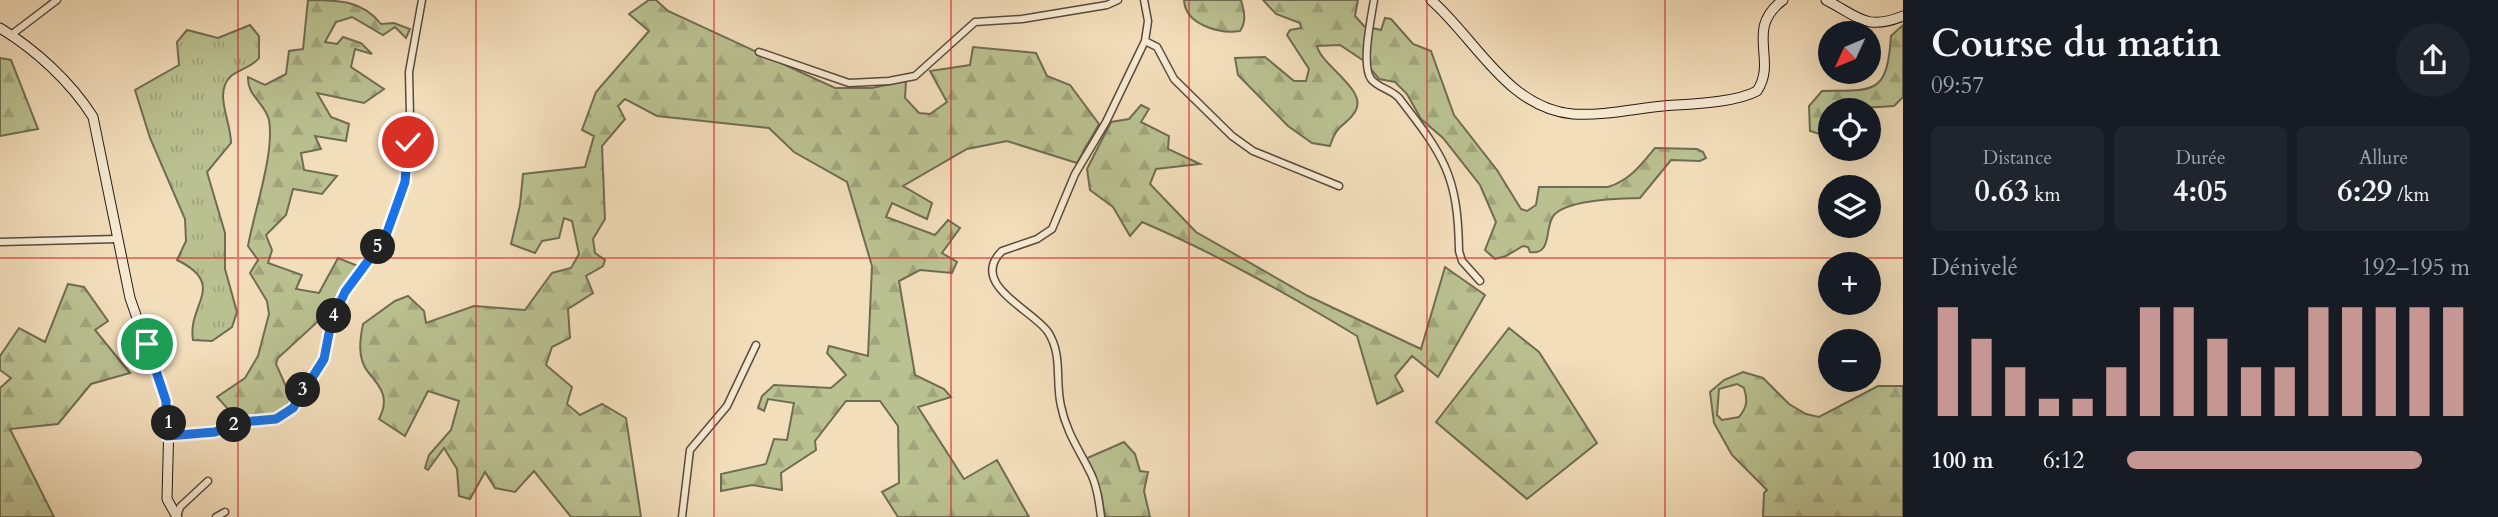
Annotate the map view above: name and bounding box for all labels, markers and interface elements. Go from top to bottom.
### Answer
text: Course du matin [1931,18,2221,70]
north arrow [1818,21,1881,84]
map controls [1818,21,1881,392]
button: share [2396,23,2470,97]
text: 09:57 [1931,70,1984,101]
button: locate [1818,98,1881,161]
pin [378,112,438,172]
icon: check [389,123,427,161]
text: Distance [1983,145,2052,171]
text: Durée [2175,145,2226,171]
text: Allure [2359,145,2408,171]
text: 0.63 [1974,171,2029,212]
text: 4:05 [2173,171,2228,212]
text: 6:29 [2337,171,2392,212]
button: layers [1818,175,1881,238]
text: km [2029,182,2061,208]
text: /km [2392,182,2430,208]
pin: 5 [360,230,396,264]
text: 5 [373,233,382,259]
button: + [1818,252,1881,315]
text: Dénivelé [1931,252,2018,283]
text: 192–195 m [2361,252,2470,283]
pin: 4 [316,298,352,334]
text: 4 [329,302,338,328]
pin [117,314,177,374]
icon: arrive [128,325,166,363]
button: − [1818,329,1881,392]
pin: 3 [286,372,320,408]
text: 3 [298,376,307,402]
pin: 1 [152,406,186,440]
pin: 2 [216,408,252,442]
text: 1 [164,409,173,435]
text: 2 [229,411,238,437]
text: 100 m [1931,445,1994,476]
text: 6:12 [2043,445,2084,476]

